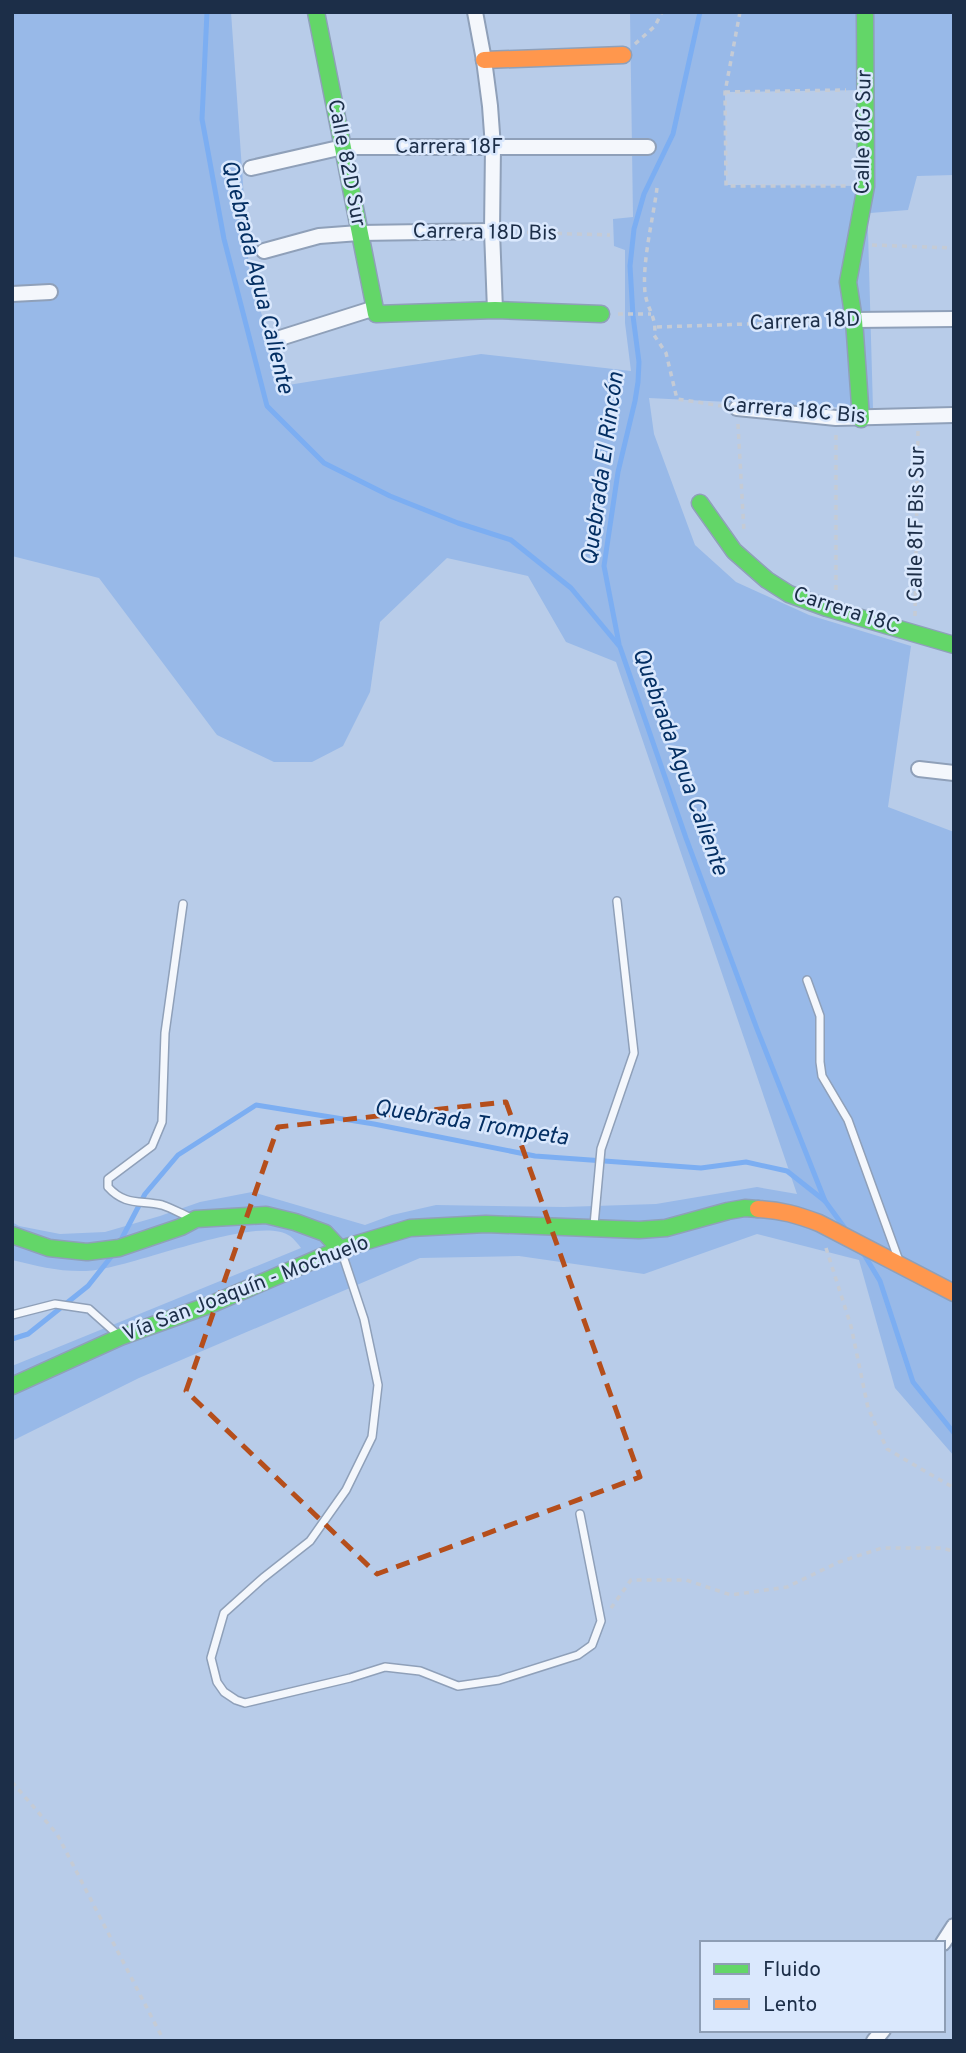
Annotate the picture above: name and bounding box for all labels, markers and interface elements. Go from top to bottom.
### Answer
street label: Calle 81G Sur [849,69,879,195]
street label: Calle 82D Sur [320,97,372,229]
street label: Carrera 18F [395,134,503,161]
water label: Quebrada Agua Caliente [213,157,299,398]
street label: Carrera 18D Bis [412,218,558,248]
street label: Carrera 18D [749,307,861,337]
water label: Quebrada El Rincón [576,370,632,568]
street label: Carrera 18C Bis [721,391,867,431]
street label: Calle 81F Bis Sur [902,446,932,602]
street label: Carrera 18C [790,581,902,641]
water label: Quebrada Agua Caliente [624,644,734,881]
water label: Quebrada Trompeta [372,1094,570,1154]
street label: Vía San Joaquín - Mochuelo [119,1230,373,1348]
legend [700,1941,945,2032]
text: Fluido [763,1957,821,1984]
text: Lento [763,1992,817,2019]

